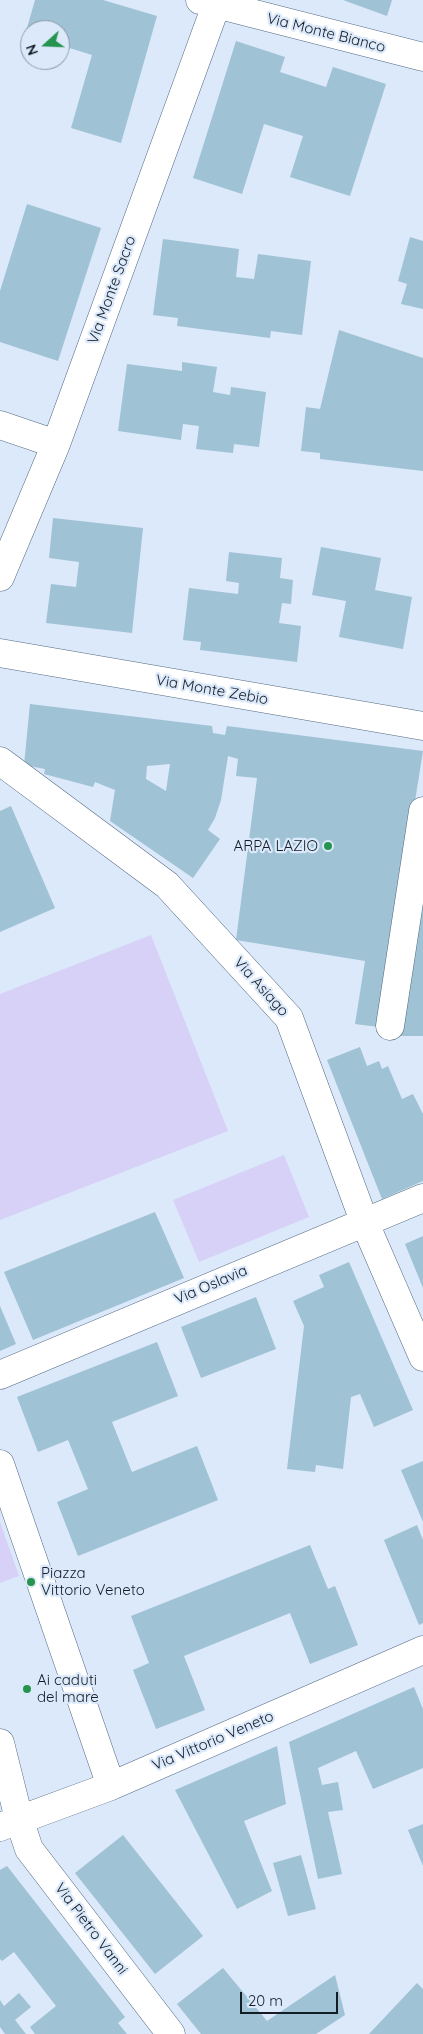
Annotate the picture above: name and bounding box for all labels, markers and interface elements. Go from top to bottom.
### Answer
street label: Via Monte Bianco [265,10,387,56]
north arrow [20,20,70,70]
text: N [22,42,42,58]
street label: Via Monte Sacro [84,233,140,347]
street label: Via Monte Zebio [155,671,269,709]
place label: ARPA LAZIO [234,837,318,855]
marker: ARPA LAZIO [322,840,334,852]
street label: Via Asiago [230,954,292,1020]
street label: Via Oslavia [172,1262,250,1308]
place label: Piazza Vittorio Veneto [41,1564,145,1599]
marker: Piazza Vittorio Veneto [25,1576,37,1588]
place label: Ai caduti del mare [37,1671,99,1706]
marker: Ai caduti del mare [21,1683,33,1695]
street label: Via Vittorio Veneto [150,1707,276,1775]
street label: Via Pietro Vanni [51,1880,131,1978]
scale bar [243,1982,340,2014]
text: 20 m [248,1991,283,2010]

